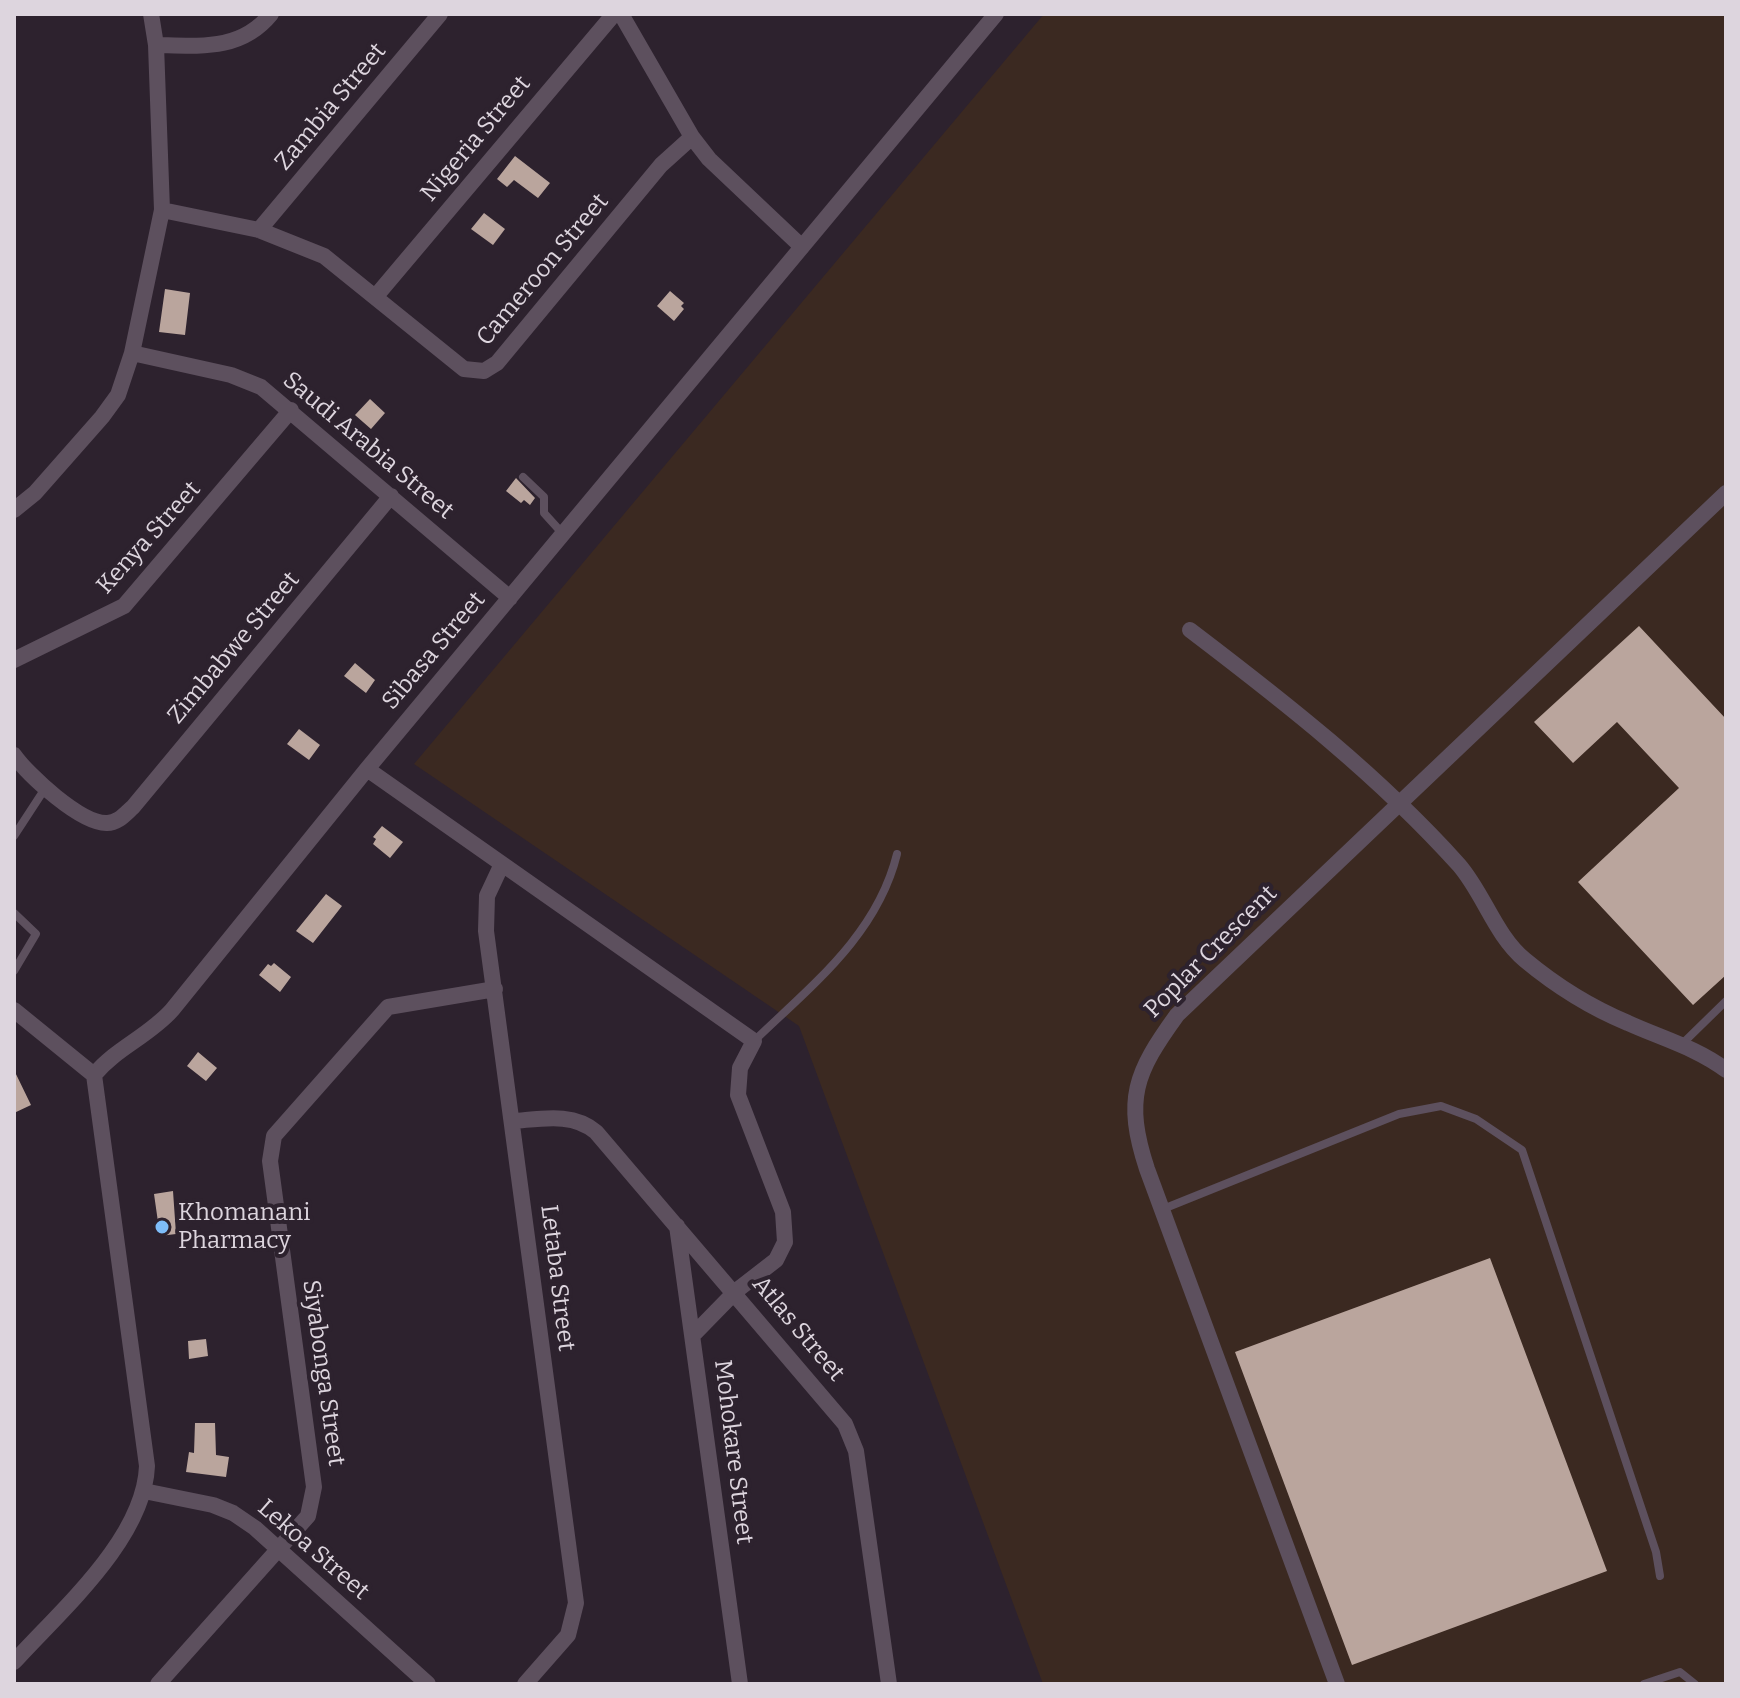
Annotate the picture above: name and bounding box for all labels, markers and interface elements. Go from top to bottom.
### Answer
street label: Zambia Street [269,38,393,176]
street label: Nigeria Street [415,70,537,208]
street label: Cameroon Street [471,188,615,352]
street label: Saudi Arabia Street [277,366,459,526]
street label: Kenya Street [91,476,207,600]
street label: Zimbabwe Street [162,566,306,730]
street label: Sibasa Street [376,586,492,716]
street label: Poplar Crescent [1139,880,1283,1024]
place label: Khomanani Pharmacy [178,1199,310,1255]
street label: Letaba Street [534,1203,580,1353]
marker: Khomanani Pharmacy [153,1218,171,1236]
street label: Atlas Street [746,1271,850,1387]
street label: Siyabonga Street [296,1278,350,1468]
street label: Mohokare Street [707,1358,759,1546]
street label: Lekoa Street [251,1494,375,1606]

